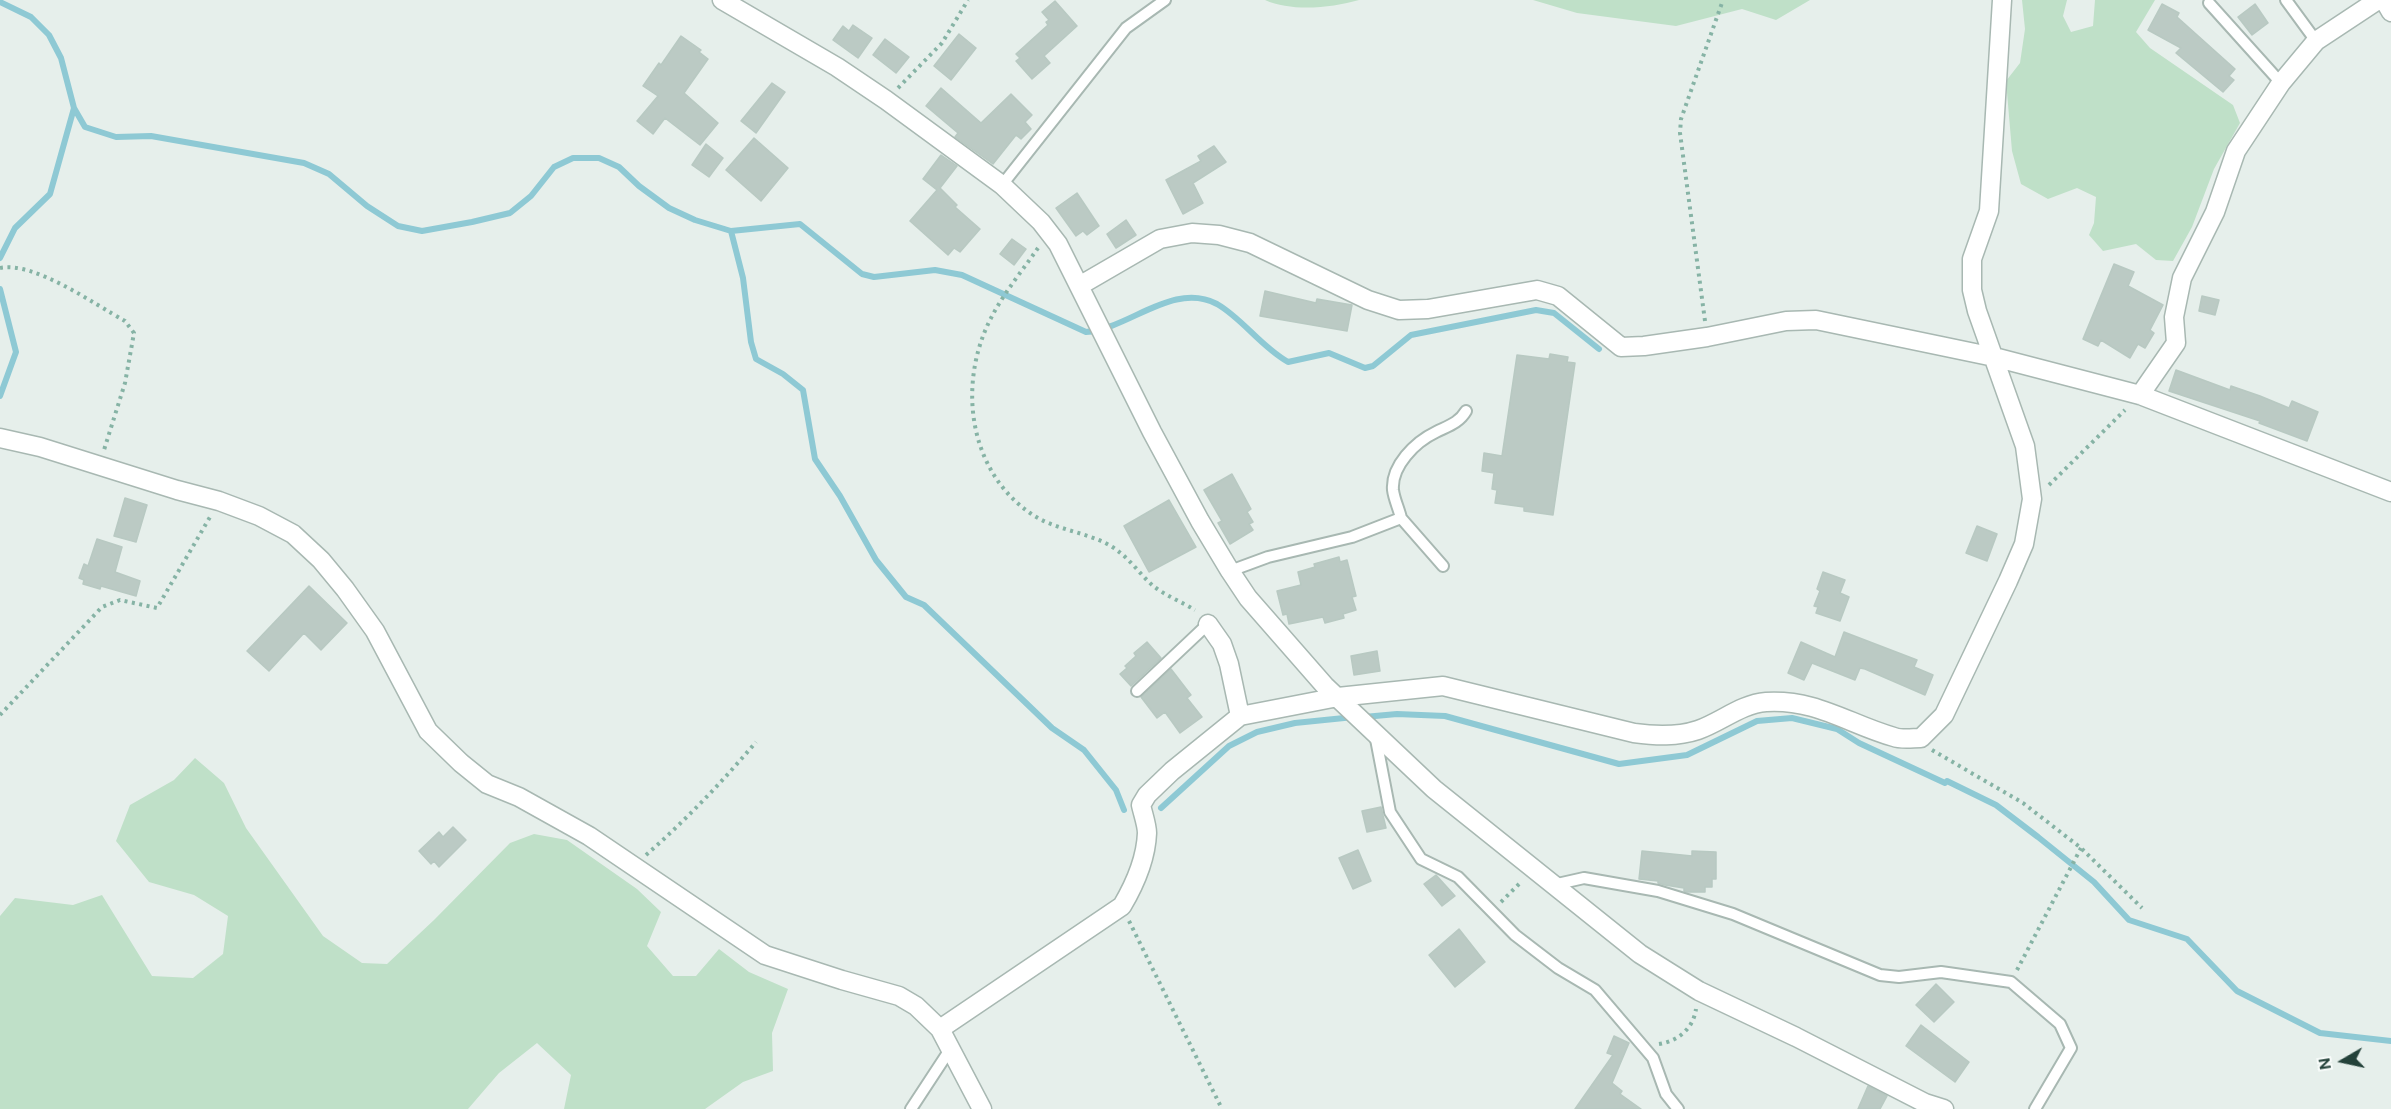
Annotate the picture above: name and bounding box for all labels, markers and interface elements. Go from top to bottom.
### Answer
north arrow [2313,1031,2373,1091]
text: N [2313,1056,2336,1071]

